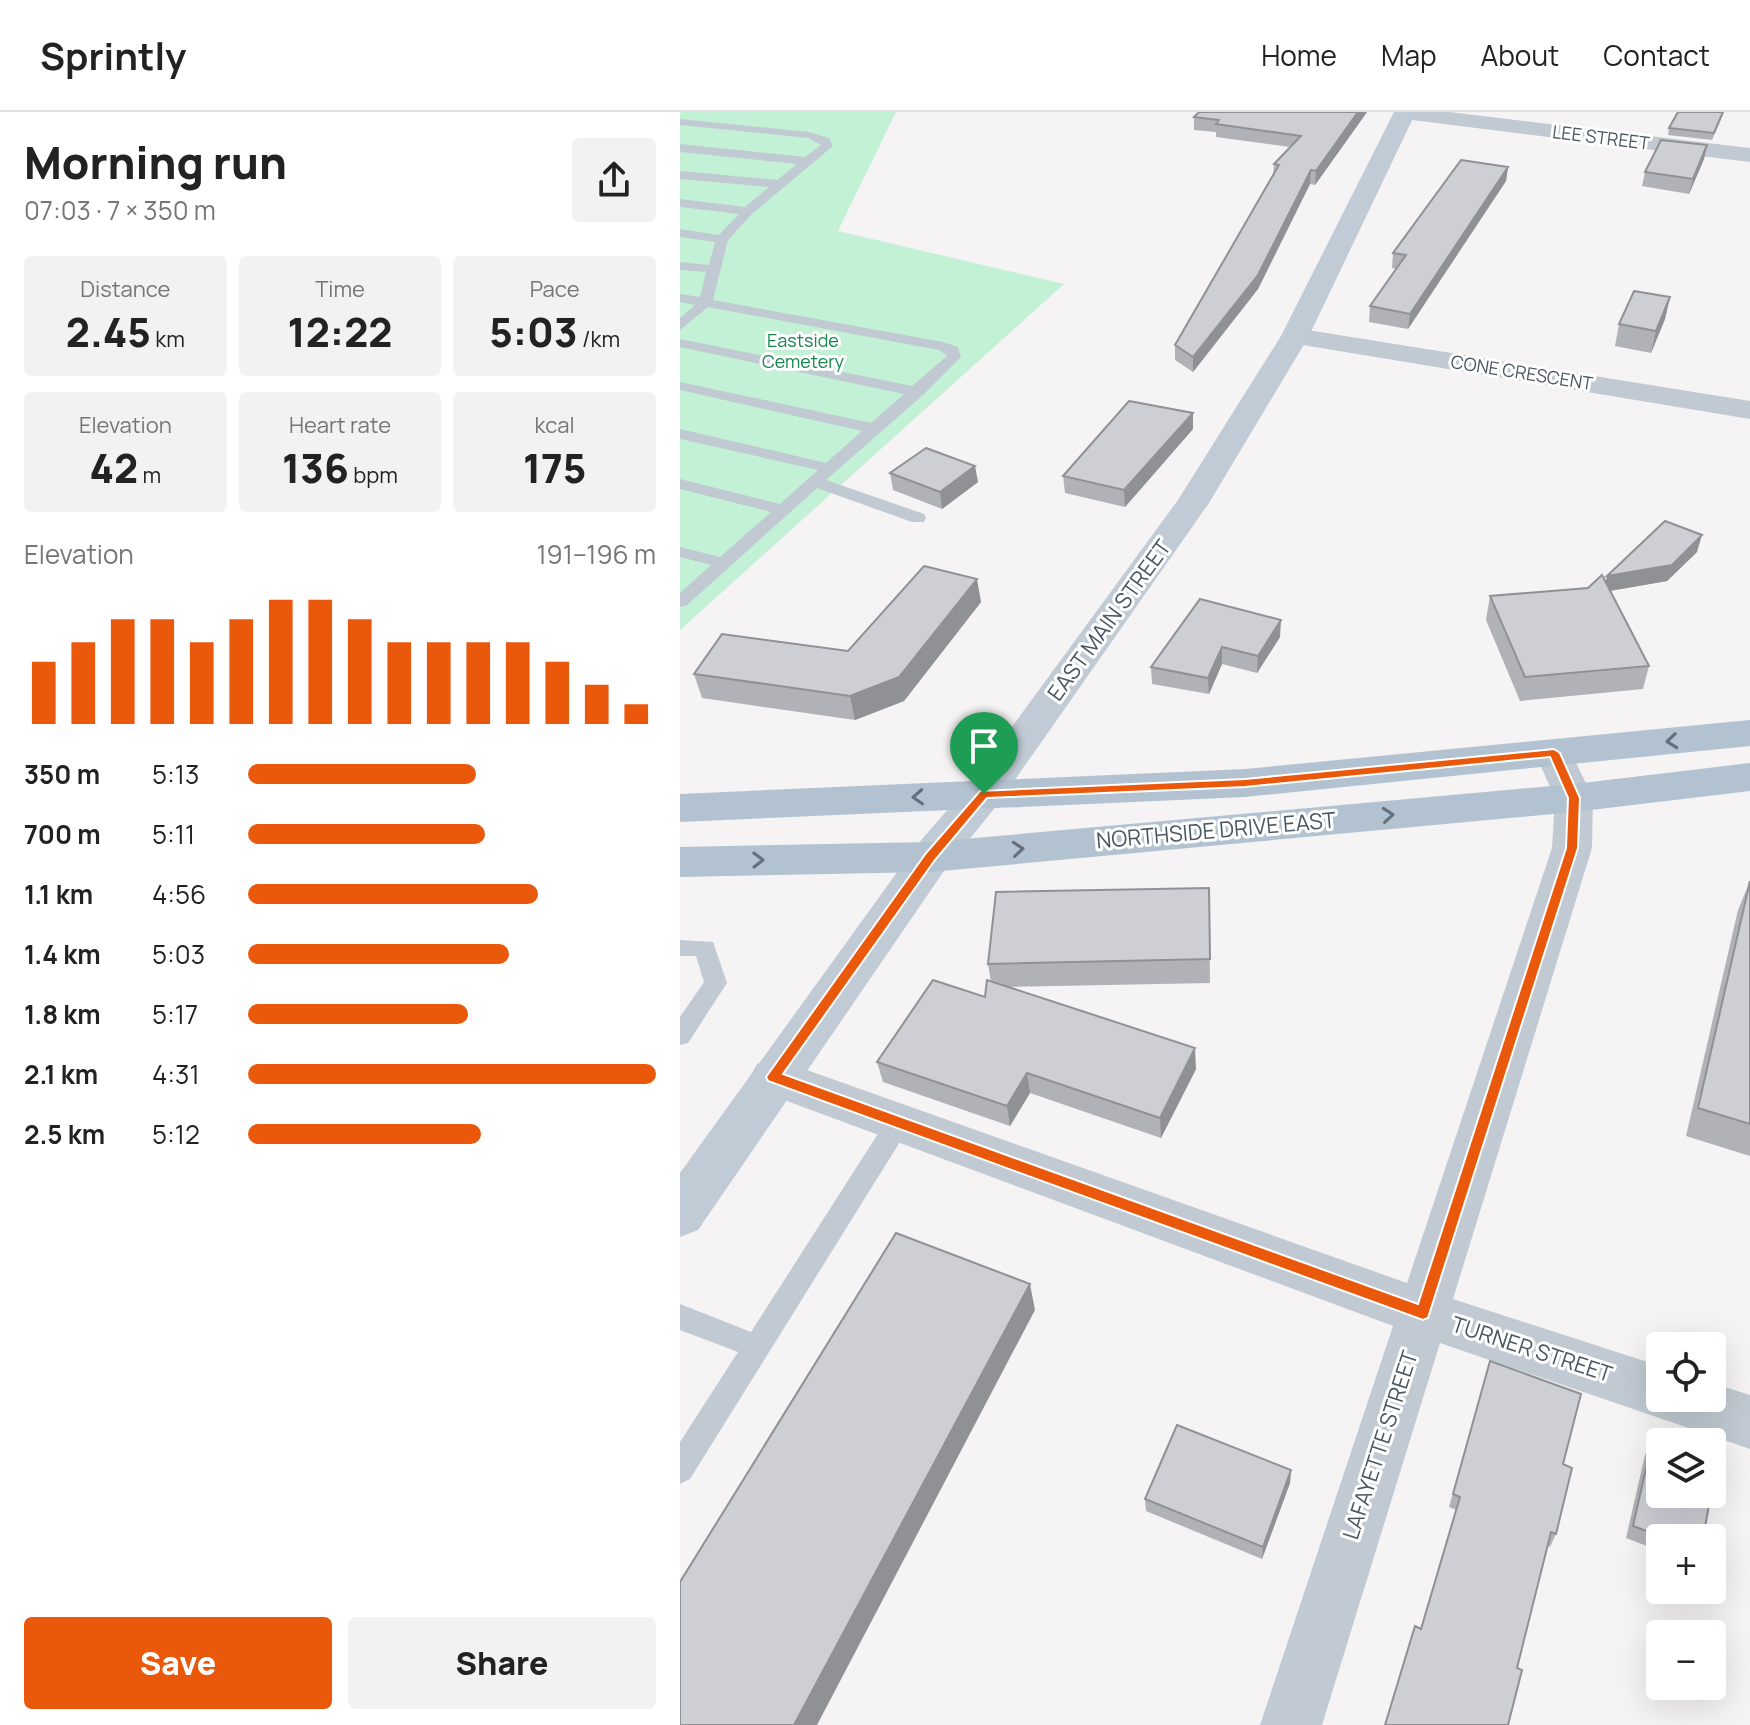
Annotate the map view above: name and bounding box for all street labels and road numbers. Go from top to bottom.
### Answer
street label: LEE STREET [1551,119,1651,155]
street label: CONE CRESCENT [1449,349,1595,395]
street label: EAST MAIN STREET [1040,533,1178,707]
street label: NORTHSIDE DRIVE EAST [1095,805,1337,855]
street label: TURNER STREET [1448,1309,1616,1389]
street label: LAFAYETTE STREET [1335,1347,1425,1543]

